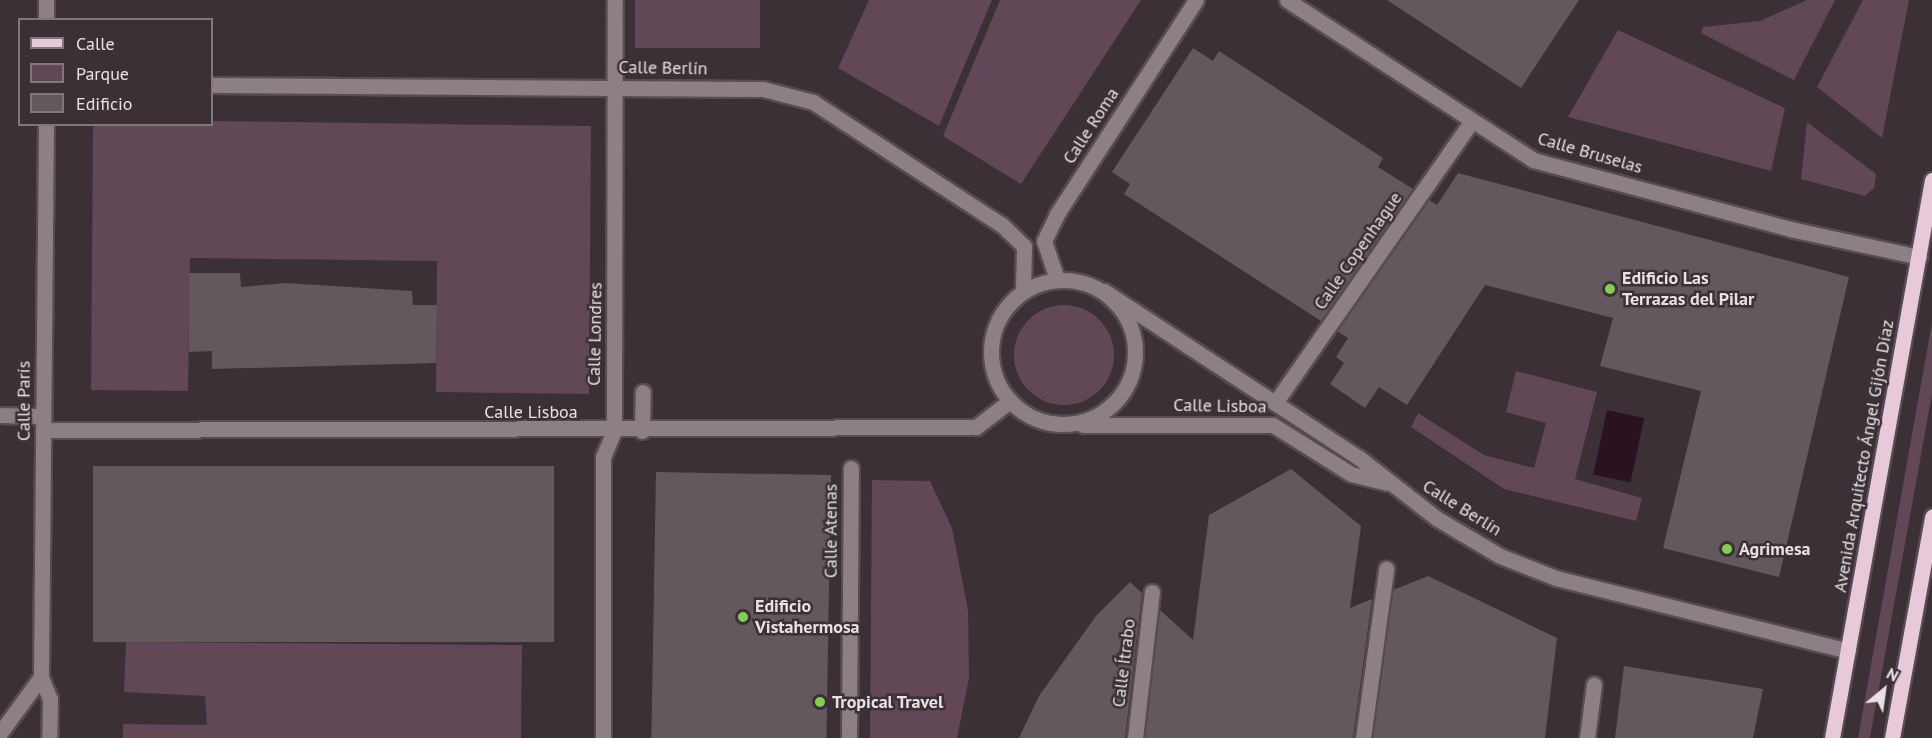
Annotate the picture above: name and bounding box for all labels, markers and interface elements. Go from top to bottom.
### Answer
legend [18,18,213,126]
text: Calle [76,32,115,55]
street label: Calle Berlín [618,56,708,80]
text: Parque [76,62,129,85]
street label: Calle Roma [1058,84,1124,168]
text: Edificio [76,92,132,115]
street label: Calle Bruselas [1535,128,1645,178]
street label: Calle Copenhague [1309,188,1407,314]
place label: Edificio Las Terrazas del Pilar [1622,268,1754,310]
street label: Calle Londres [583,282,607,386]
marker: Edificio Las Terrazas del Pilar [1603,282,1617,296]
street label: Avenida Arquitecto Ángel Gijón Díaz [1829,317,1899,595]
street label: Calle París [13,361,35,441]
street label: Calle Lisboa [1173,394,1267,418]
street label: Calle Lisboa [484,401,578,423]
street label: Calle Berlín [1419,475,1505,541]
street label: Calle Atenas [820,483,842,579]
place label: Agrimesa [1739,538,1811,560]
marker: Agrimesa [1720,542,1734,556]
place label: Edificio Vistahermosa [755,596,859,638]
marker: Edificio Vistahermosa [736,610,750,624]
street label: Calle Ítrabo [1108,617,1140,709]
north arrow [1854,660,1914,720]
text: N [1883,663,1902,686]
place label: Tropical Travel [832,691,944,713]
marker: Tropical Travel [813,695,827,709]

